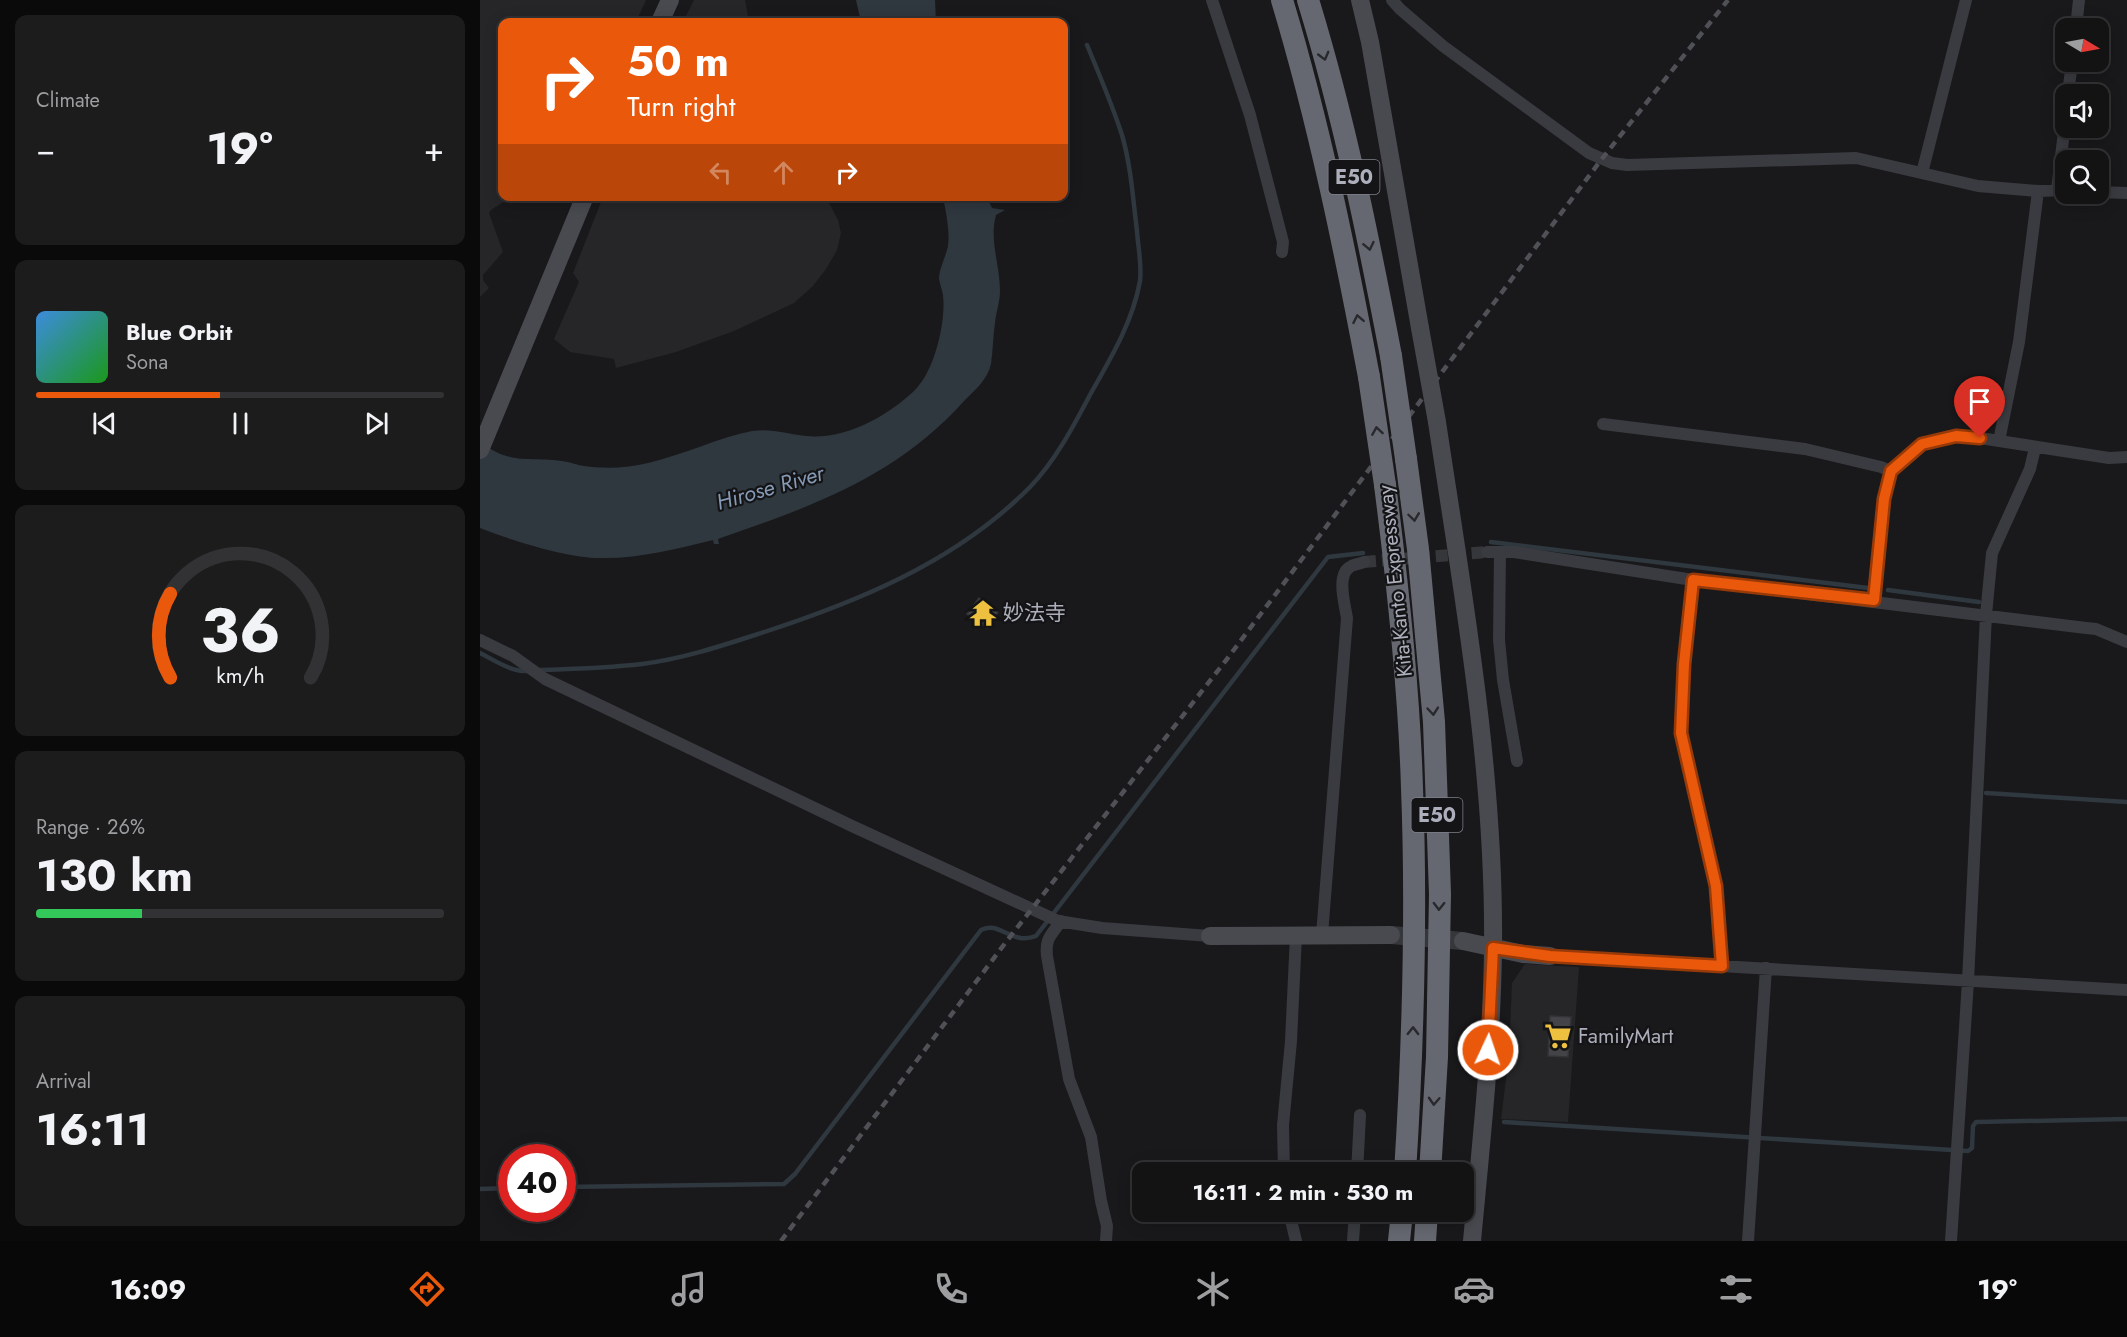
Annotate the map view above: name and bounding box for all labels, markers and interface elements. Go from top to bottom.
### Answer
north arrow [2055,18,2109,72]
map controls [2055,18,2109,204]
text: 50 m [627,31,729,92]
icon: right [528,42,606,120]
one-way arrow [1316,51,1329,61]
button: sound [2055,84,2109,138]
text: Climate [36,86,100,115]
text: Turn right [627,87,735,126]
text: 19° [206,116,273,181]
text: − [36,126,55,173]
text: + [424,126,444,173]
button: search [2055,150,2109,204]
icon: left [704,156,737,189]
icon: ahead [767,156,800,189]
icon: right [830,156,863,189]
road number: E50 [1328,160,1380,194]
one-way arrow [1362,240,1375,250]
one-way arrow [1352,314,1365,324]
text: Blue Orbit [126,316,232,348]
text: Sona [126,348,168,377]
pin [1954,376,2005,438]
icon: arrive [1963,385,1996,418]
icon: previous [88,407,121,440]
icon: pause [224,407,257,440]
icon: next [360,407,393,440]
one-way arrow [1372,426,1384,436]
water label: Hirose River [712,456,829,518]
street label: Kita-Kanto Expressway [1370,483,1420,679]
one-way arrow [1407,513,1420,522]
text: 36 [200,585,280,675]
temple icon: 妙法寺 [968,598,998,628]
place label: 妙法寺 [1003,598,1066,628]
text: km/h [216,660,264,691]
one-way arrow [1426,707,1439,716]
road number: E50 [1412,798,1462,832]
text: Range · 26% [36,813,145,842]
text: 130 km [36,843,193,908]
one-way arrow [1433,902,1446,911]
position arrow [1456,1018,1520,1082]
supermarket icon: FamilyMart [1543,1021,1573,1051]
place label: FamilyMart [1578,1021,1673,1051]
one-way arrow [1406,1026,1419,1035]
text: Arrival [36,1067,91,1096]
one-way arrow [1428,1096,1441,1105]
text: 16:11 [36,1097,149,1162]
speed limit sign: 40 [498,1144,576,1222]
text: 16:11 · 2 min · 530 m [1193,1176,1413,1208]
icon: directions [406,1268,448,1310]
icon: music [668,1268,710,1310]
icon: phone [930,1268,972,1310]
icon: climate [1192,1268,1234,1310]
icon: car [1453,1268,1495,1310]
icon: filters [1715,1268,1757,1310]
text: 16:09 [110,1270,186,1309]
text: 19° [1977,1270,2017,1309]

